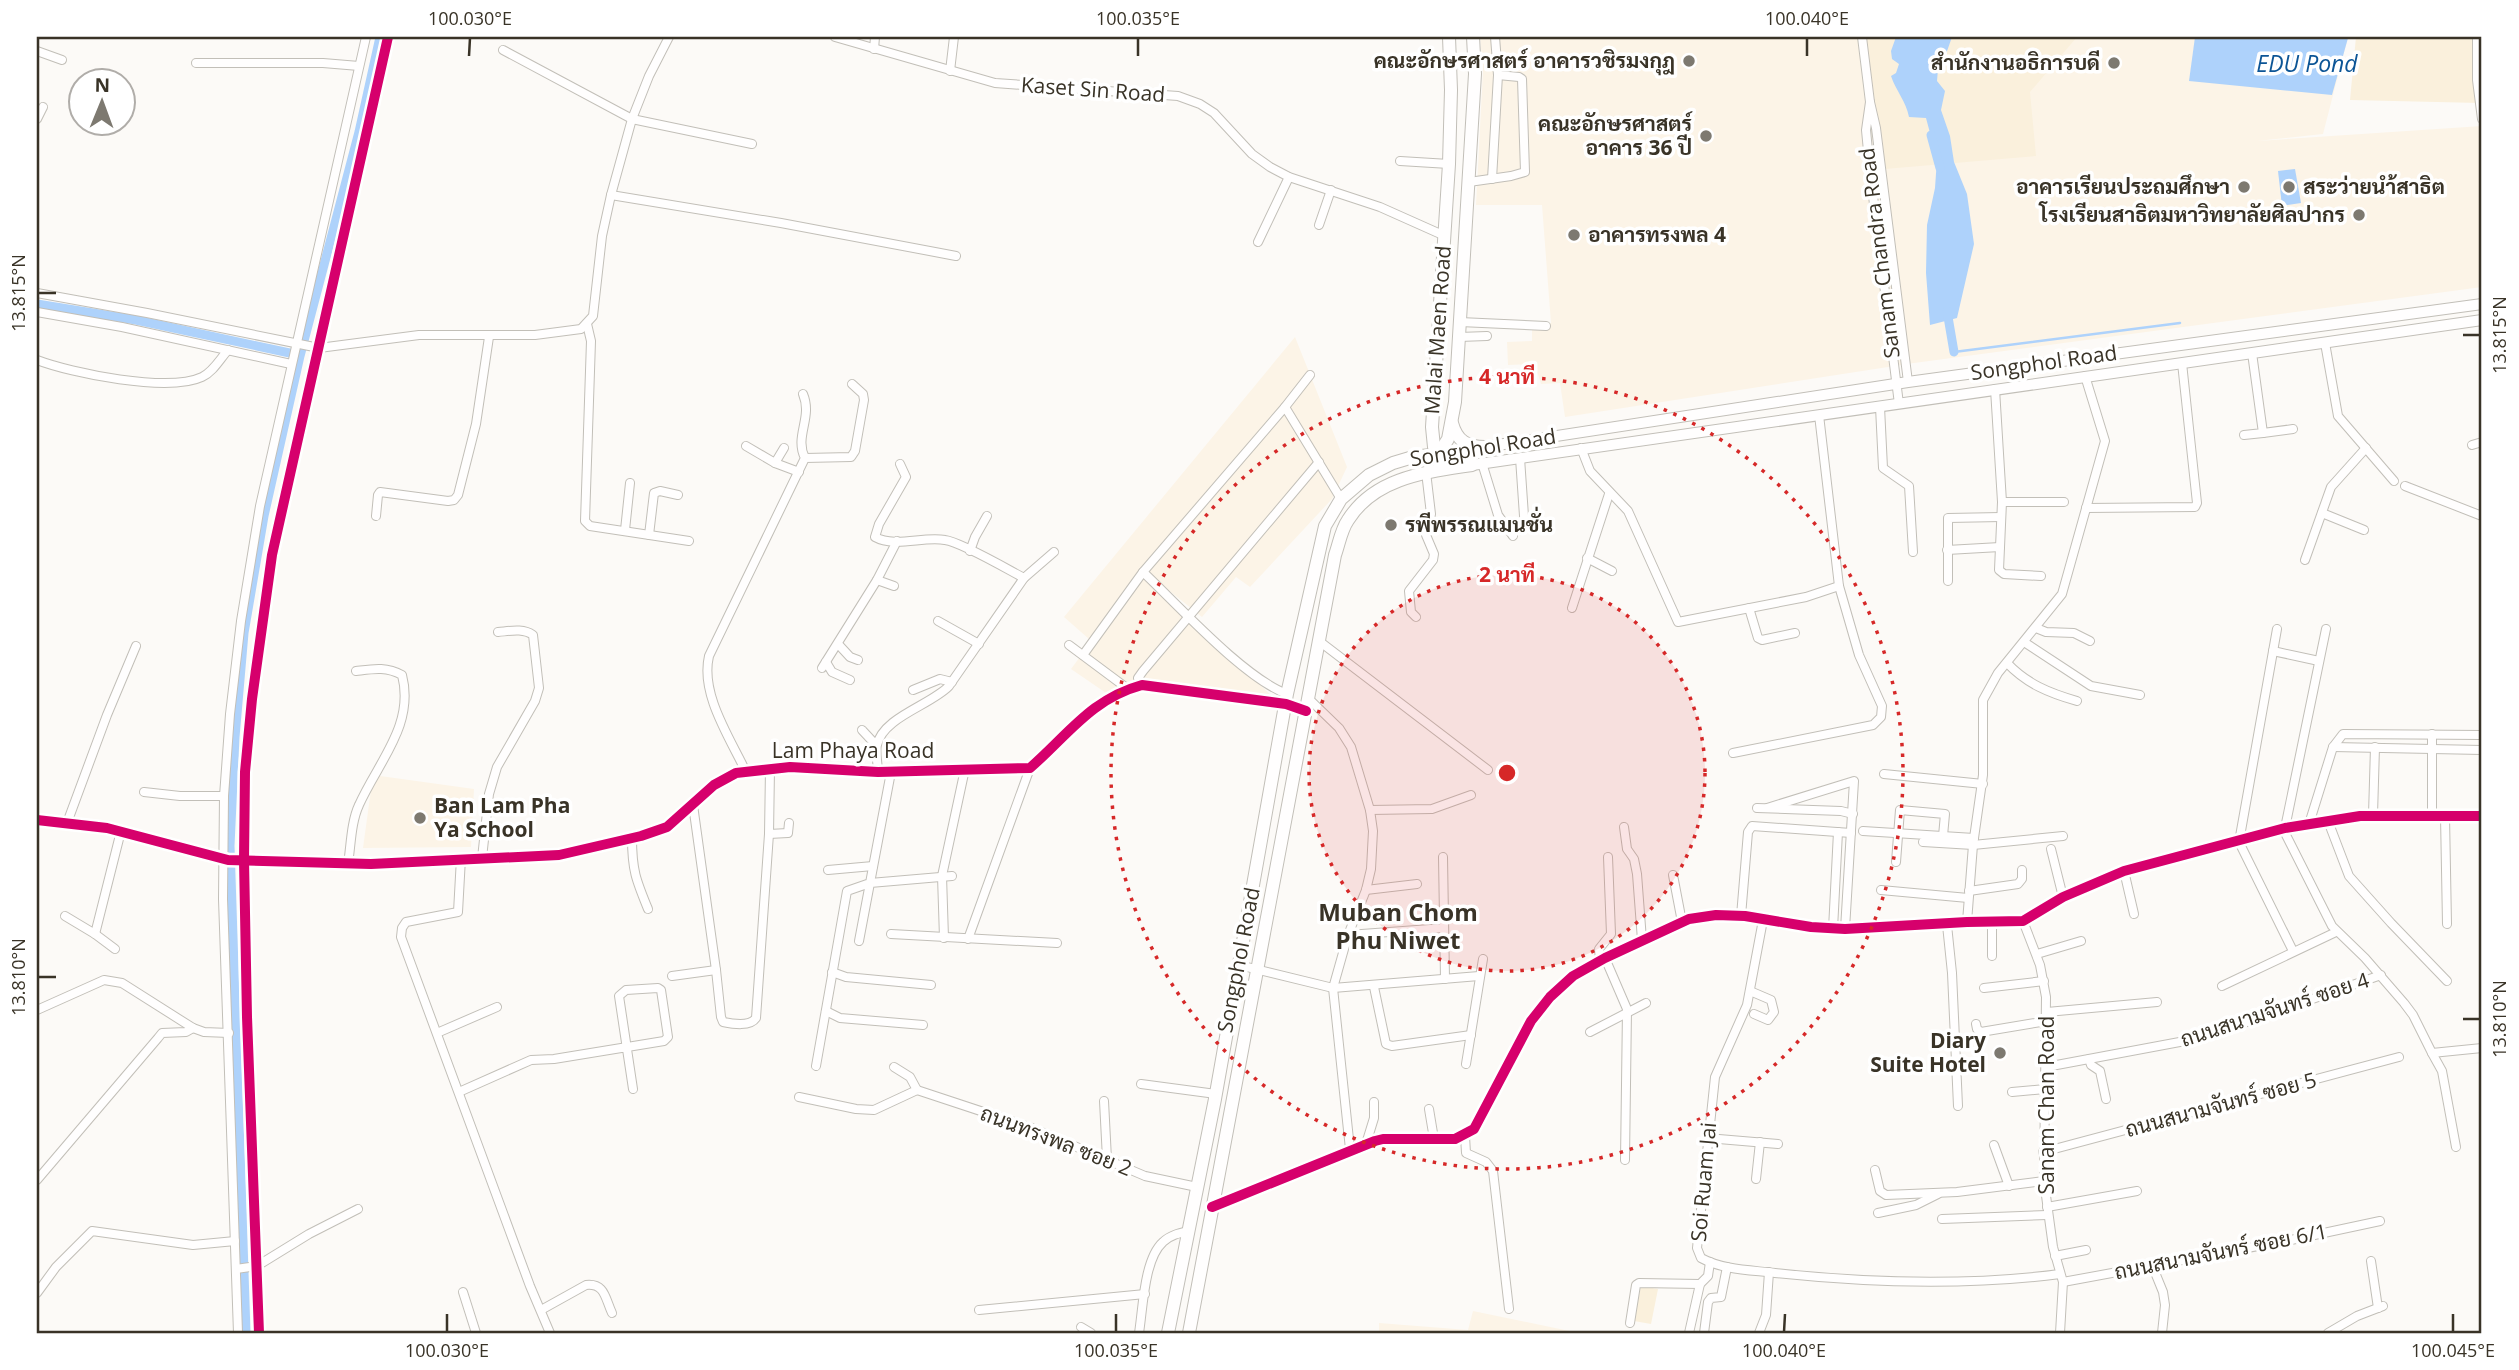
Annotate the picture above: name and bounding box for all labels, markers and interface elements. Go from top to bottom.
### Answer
text: 100.030°E [428,6,512,30]
text: 100.035°E [1096,6,1180,30]
text: 100.040°E [1765,6,1849,30]
place label: คณะอักษรศาสตร์ อาคารวชิรมงกุฎ [1374,46,1675,76]
water label: EDU Pond [2256,47,2358,79]
place label: สำนักงานอธิการบดี [1931,48,2100,76]
marker: คณะอักษรศาสตร์ อาคารวชิรมงกุฎ [1681,53,1697,69]
marker: สำนักงานอธิการบดี [2106,55,2122,71]
north arrow [66,66,136,136]
street label: Kaset Sin Road [1020,70,1166,108]
text: N [94,72,110,98]
place label: คณะอักษรศาสตร์ อาคาร 36 ปี [1538,109,1693,161]
marker: คณะอักษรศาสตร์ อาคาร 36 ปี [1698,128,1714,144]
street label: Sanam Chandra Road [1852,146,1906,360]
place label: อาคารเรียนประถมศึกษา [2016,172,2230,200]
place label: สระว่ายนำ้สาธิต [2303,172,2445,200]
marker: อาคารเรียนประถมศึกษา [2236,179,2252,195]
marker: สระว่ายนำ้สาธิต [2281,179,2297,195]
place label: โรงเรียนสาธิตมหาวิทยาลัยศิลปากร [2037,200,2345,228]
marker: โรงเรียนสาธิตมหาวิทยาลัยศิลปากร [2351,207,2367,223]
place label: อาคารทรงพล 4 [1588,220,1726,248]
marker: อาคารทรงพล 4 [1566,227,1582,243]
street label: Malai Maen Road [1417,245,1457,415]
text: 13.815°N [6,254,30,332]
text: 13.815°N [2487,296,2511,374]
street label: Songphol Road [1969,338,2119,386]
text: 4 นาที [1479,362,1535,390]
street label: Songphol Road [1408,422,1558,472]
place label: รพีพรรณแมนชั่น [1405,506,1553,538]
marker: รพีพรรณแมนชั่น [1383,517,1399,533]
text: 2 นาที [1479,560,1535,588]
street label: Lam Phaya Road [772,736,934,764]
centre of rings [1495,761,1519,785]
place label: Ban Lam Pha Ya School [434,791,570,843]
marker: Ban Lam Pha Ya School [412,810,428,826]
street label: Songphol Road [1210,885,1266,1035]
district label: Muban Chom Phu Niwet [1318,895,1478,956]
text: 13.810°N [6,938,30,1016]
street label: ถนนสนามจันทร์ ซอย 4 [2177,965,2373,1053]
text: 13.810°N [2487,980,2511,1058]
street label: Sanam Chan Road [2032,1016,2060,1194]
place label: Diary Suite Hotel [1870,1026,1986,1078]
marker: Diary Suite Hotel [1992,1045,2008,1061]
street label: ถนนสนามจันทร์ ซอย 5 [2122,1065,2319,1143]
street label: ถนนทรงพล ซอย 2 [977,1098,1136,1182]
street label: Soi Ruam Jai [1684,1121,1722,1243]
street label: ถนนสนามจันทร์ ซอย 6/1 [2112,1217,2330,1285]
text: 100.030°E [405,1338,489,1362]
text: 100.035°E [1074,1338,1158,1362]
text: 100.040°E [1742,1338,1826,1362]
text: 100.045°E [2411,1338,2495,1362]

